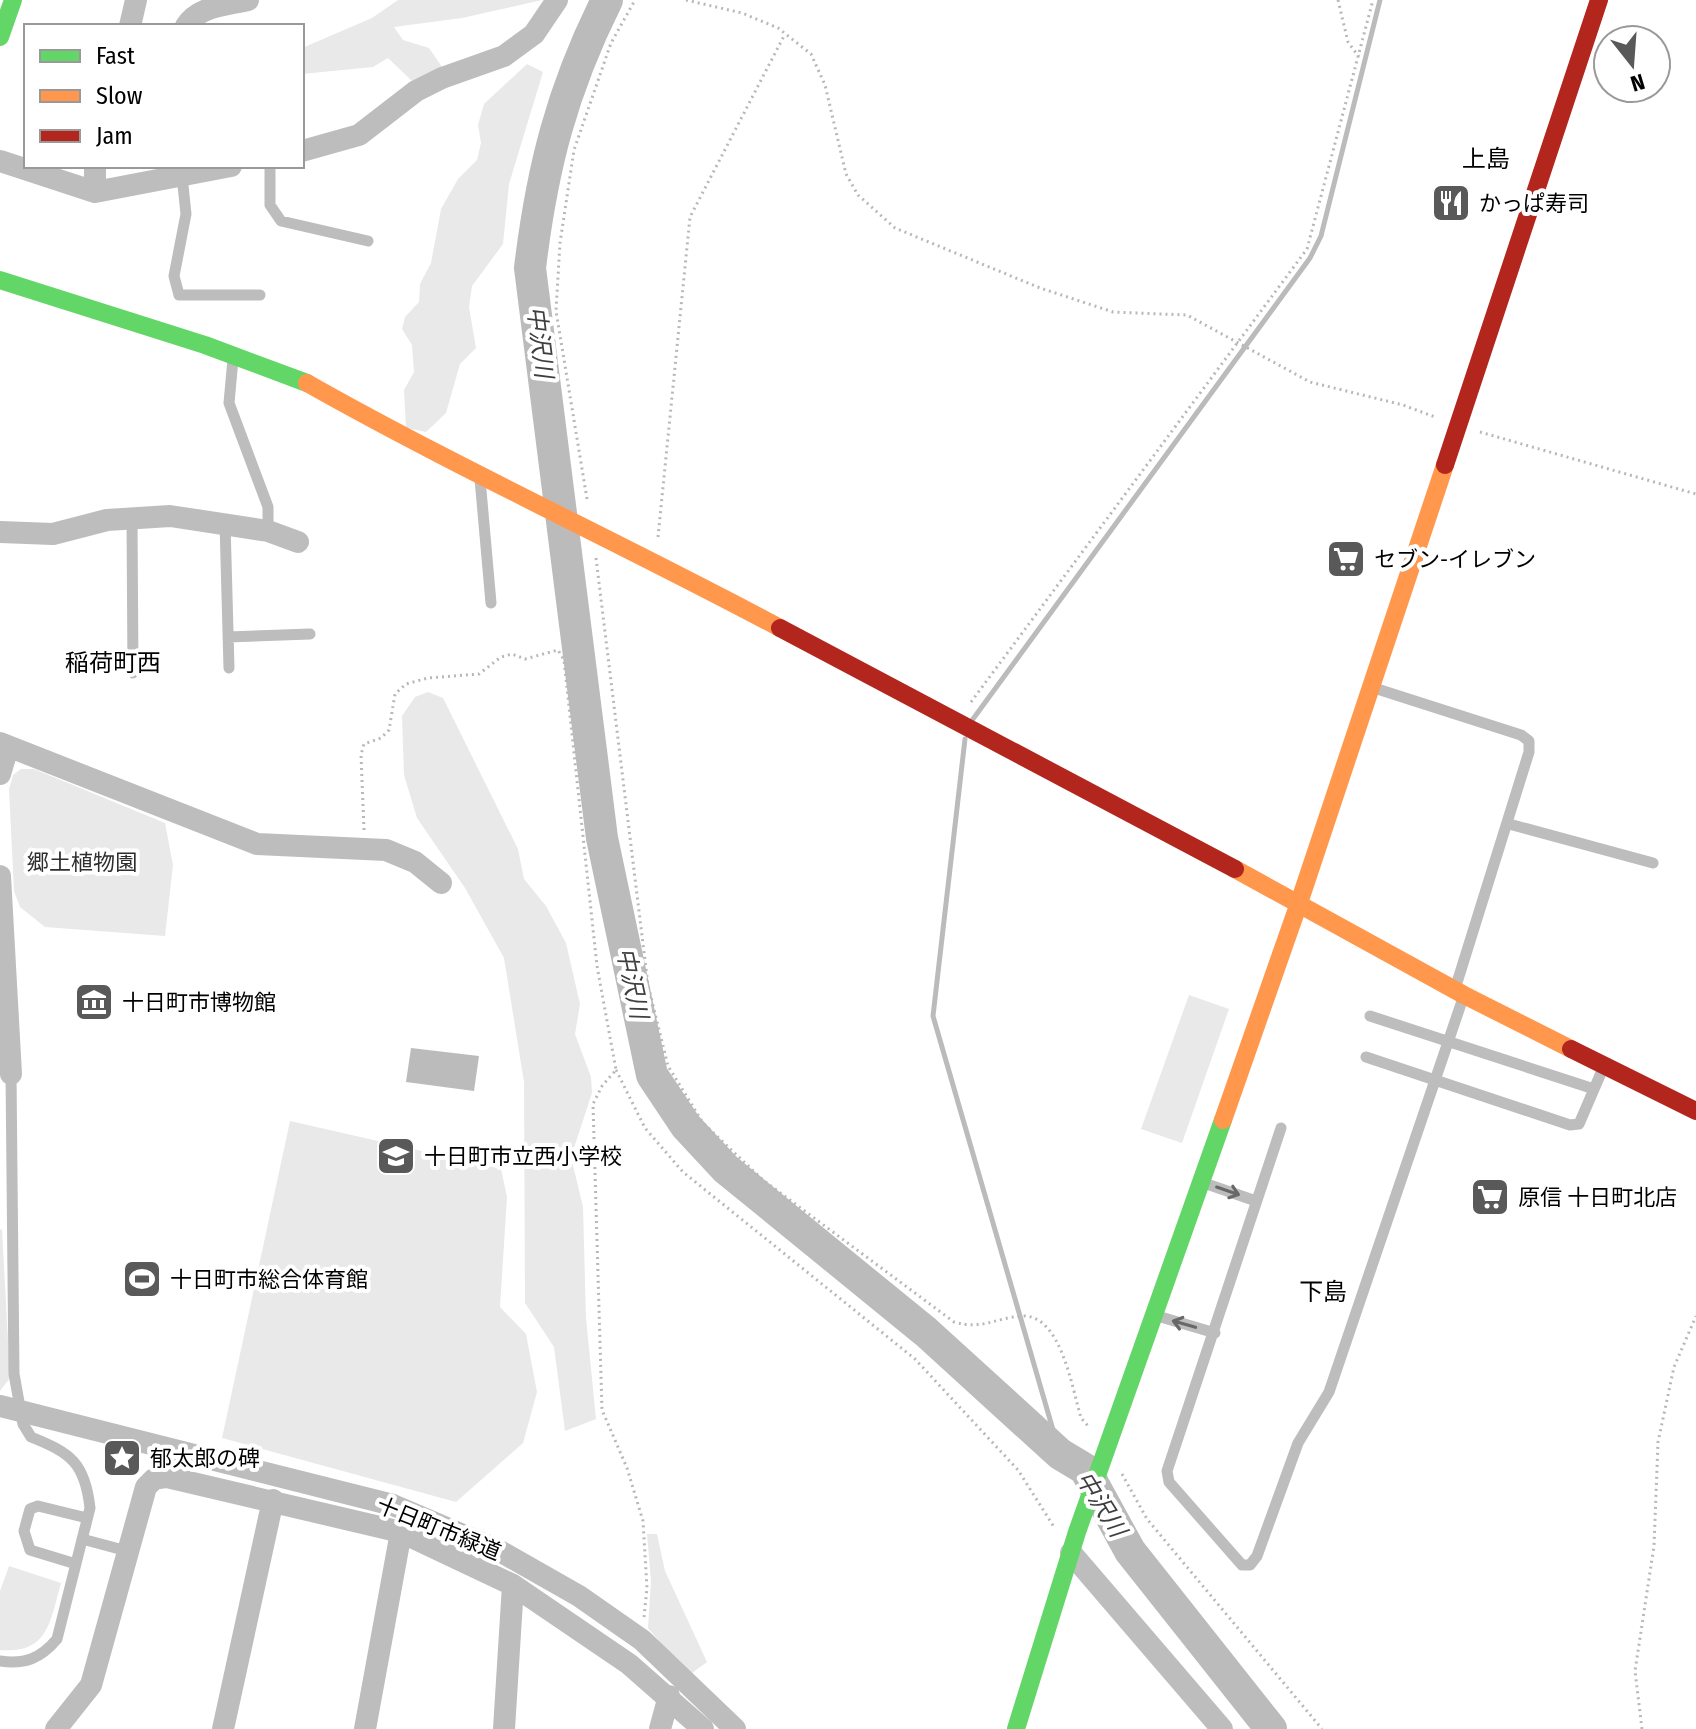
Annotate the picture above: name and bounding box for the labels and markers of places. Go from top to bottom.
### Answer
restaurant icon: かっぱ寿司 [1430,182,1472,224]
place label: かっぱ寿司 [1479,190,1589,217]
supermarket icon: セブン-イレブン [1325,538,1367,580]
place label: セブン-イレブン [1374,546,1536,573]
museum icon: 十日町市博物館 [73,981,115,1023]
place label: 十日町市博物館 [122,989,276,1016]
school or university icon: 十日町市立西小学校 [375,1135,417,1177]
place label: 十日町市立西小学校 [424,1143,622,1170]
supermarket icon: 原信 十日町北店 [1469,1176,1511,1218]
place label: 原信 十日町北店 [1518,1184,1677,1211]
sports icon: 十日町市総合体育館 [121,1258,163,1300]
place label: 十日町市総合体育館 [170,1266,368,1293]
place icon: 郁太郎の碑 [101,1437,143,1479]
place label: 郁太郎の碑 [150,1445,260,1472]

